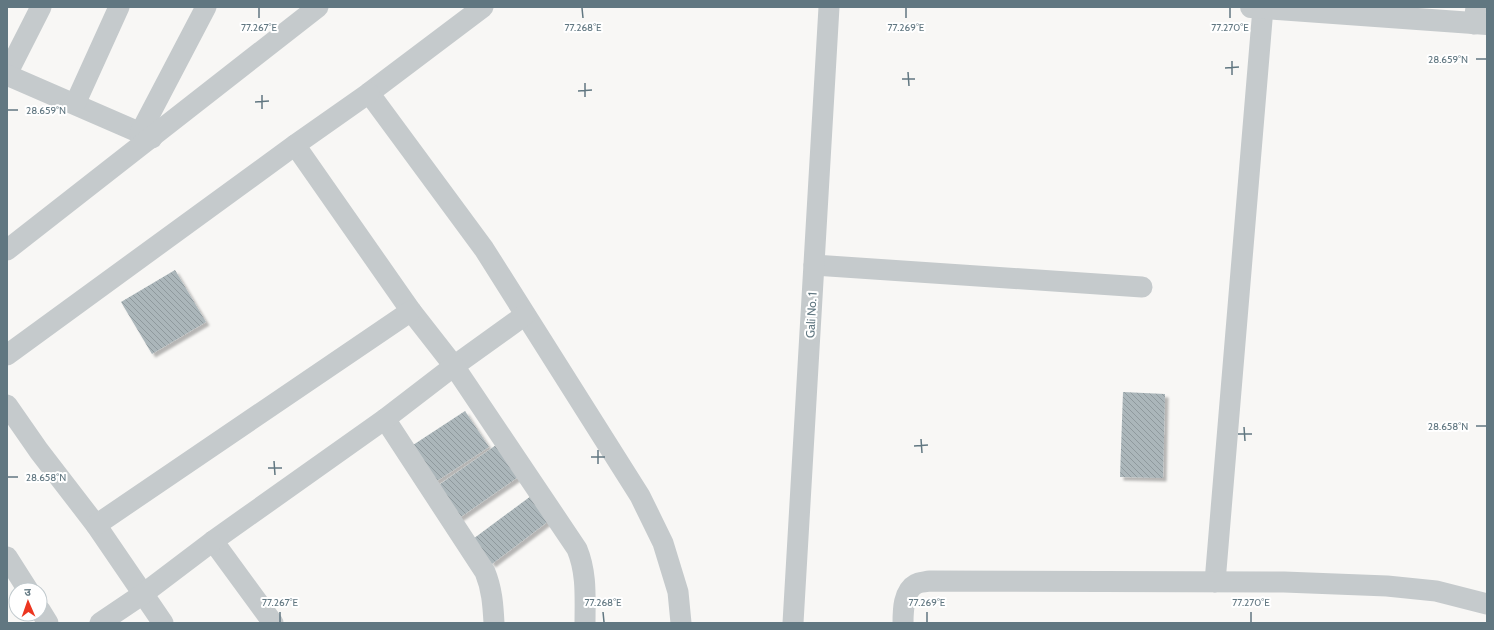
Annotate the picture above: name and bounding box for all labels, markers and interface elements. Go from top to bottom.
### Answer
text: 77.267°E [241,21,277,34]
text: 77.268°E [564,21,602,34]
text: 77.269°E [888,21,925,34]
text: 77.270°E [1211,21,1249,34]
text: 28.659°N [1428,53,1468,66]
text: 28.659°N [26,104,66,117]
street label: Gali No. 1 [802,292,820,338]
text: 28.658°N [1428,420,1468,433]
text: 28.658°N [26,471,66,484]
north arrow [8,582,48,622]
text: उ [24,585,32,599]
text: 77.267°E [262,596,298,609]
text: 77.268°E [584,596,622,609]
text: 77.269°E [909,596,946,609]
text: 77.270°E [1232,596,1270,609]

